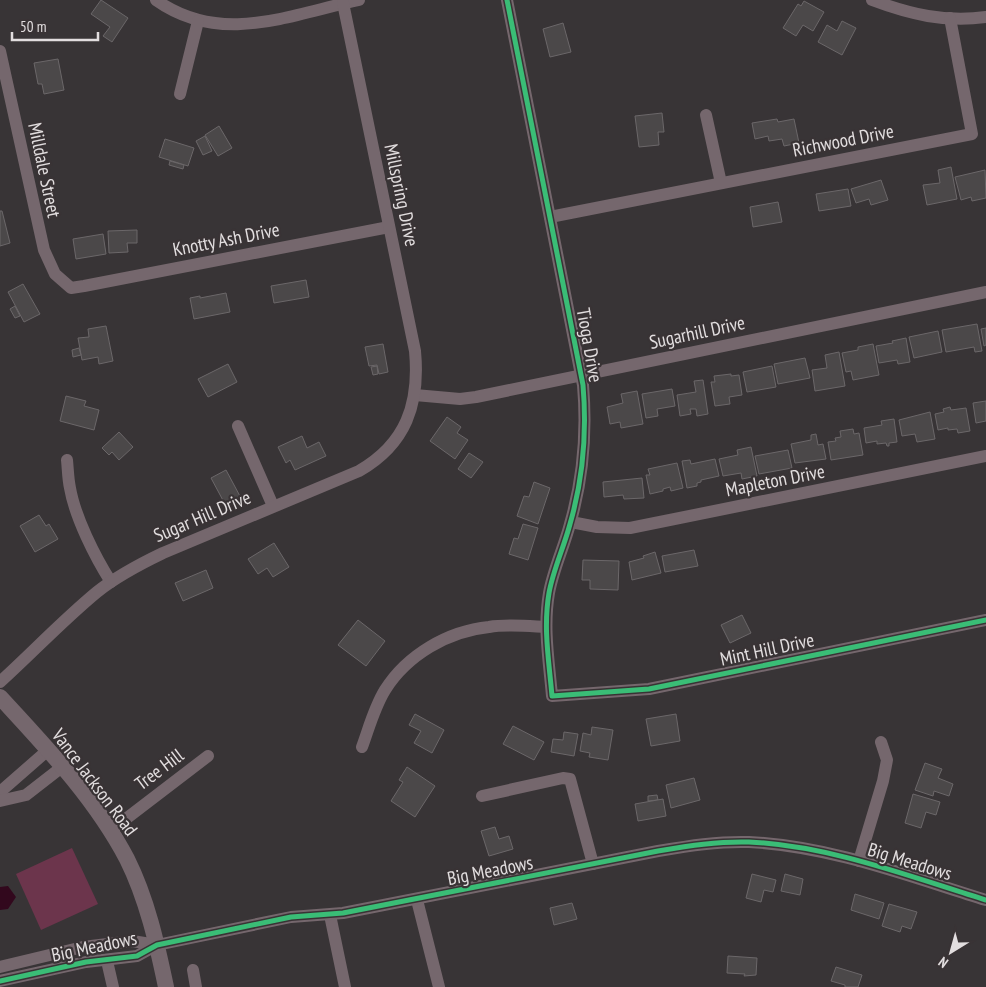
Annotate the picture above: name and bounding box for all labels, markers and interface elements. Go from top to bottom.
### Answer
scale bar [12,10,99,42]
text: 50 m [20,17,46,36]
street label: Richwood Drive [790,118,896,162]
street label: Milldale Street [23,120,67,220]
street label: Millspring Drive [379,142,425,249]
street label: Knotty Ash Drive [171,217,282,261]
street label: Tioga Drive [572,306,608,384]
street label: Sugarhill Drive [647,310,747,354]
street label: Mapleton Drive [723,459,827,501]
street label: Sugar Hill Drive [150,485,254,547]
street label: Mint Hill Drive [718,627,816,671]
street label: Vance Jackson Road [46,723,143,840]
street label: Tree Hill [130,743,189,795]
street label: Big Meadows [865,837,955,885]
street label: Big Meadows [445,850,535,890]
street label: Big Meadows [49,925,139,967]
north arrow [926,927,976,977]
text: N [935,953,952,972]

